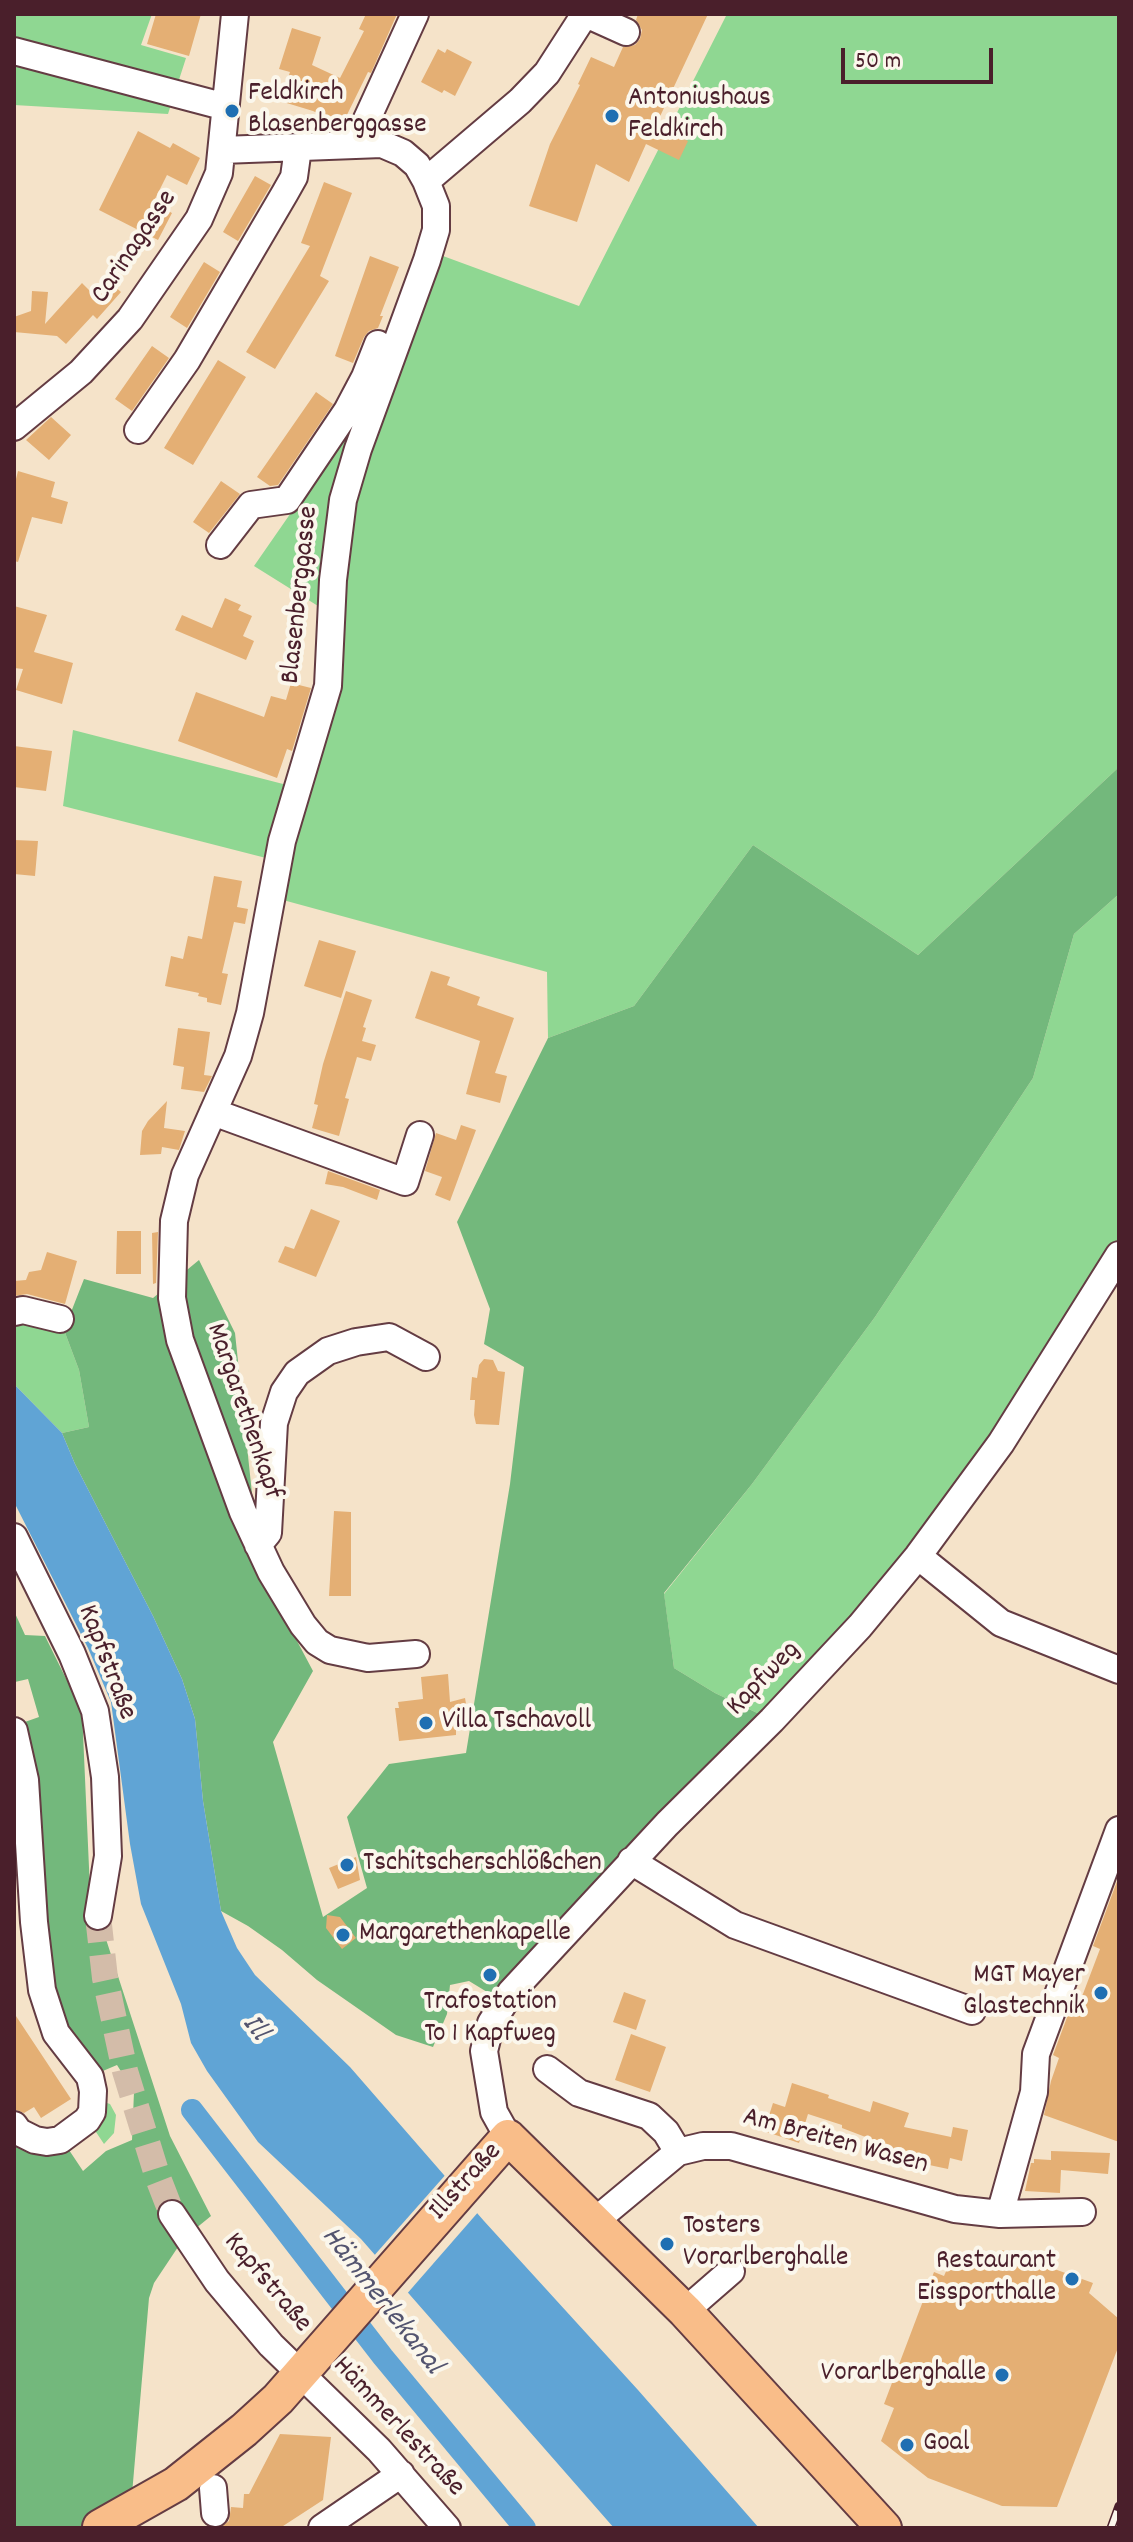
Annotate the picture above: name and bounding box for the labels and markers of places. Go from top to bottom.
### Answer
place label: Feldkirch Blasenberggasse [248,78,426,144]
place label: Antoniushaus Feldkirch [628,83,771,149]
marker: Feldkirch Blasenberggasse [223,102,241,120]
marker: Antoniushaus Feldkirch [603,107,621,125]
place label: Villa Tschavoll [442,1706,591,1740]
marker: Villa Tschavoll [417,1714,435,1732]
place label: Tschitscherschlößchen [363,1848,602,1882]
marker: Tschitscherschlößchen [338,1856,356,1874]
place label: Margarethenkapelle [359,1918,571,1952]
marker: Margarethenkapelle [334,1926,352,1944]
place label: MGT Mayer Glastechnik [963,1960,1085,2026]
marker: Trafostation To 1 Kapfweg [481,1966,499,1984]
marker: MGT Mayer Glastechnik [1092,1984,1110,2002]
place label: Trafostation To 1 Kapfweg [423,1987,557,2053]
place label: Tosters Vorarlberghalle [683,2211,848,2277]
marker: Tosters Vorarlberghalle [658,2235,676,2253]
place label: Restaurant Eissporthalle [917,2246,1056,2312]
marker: Restaurant Eissporthalle [1063,2270,1081,2288]
place label: Vorarlberghalle [821,2358,986,2392]
marker: Vorarlberghalle [993,2366,1011,2384]
place label: Goal [923,2428,969,2462]
marker: Goal [898,2436,916,2454]

